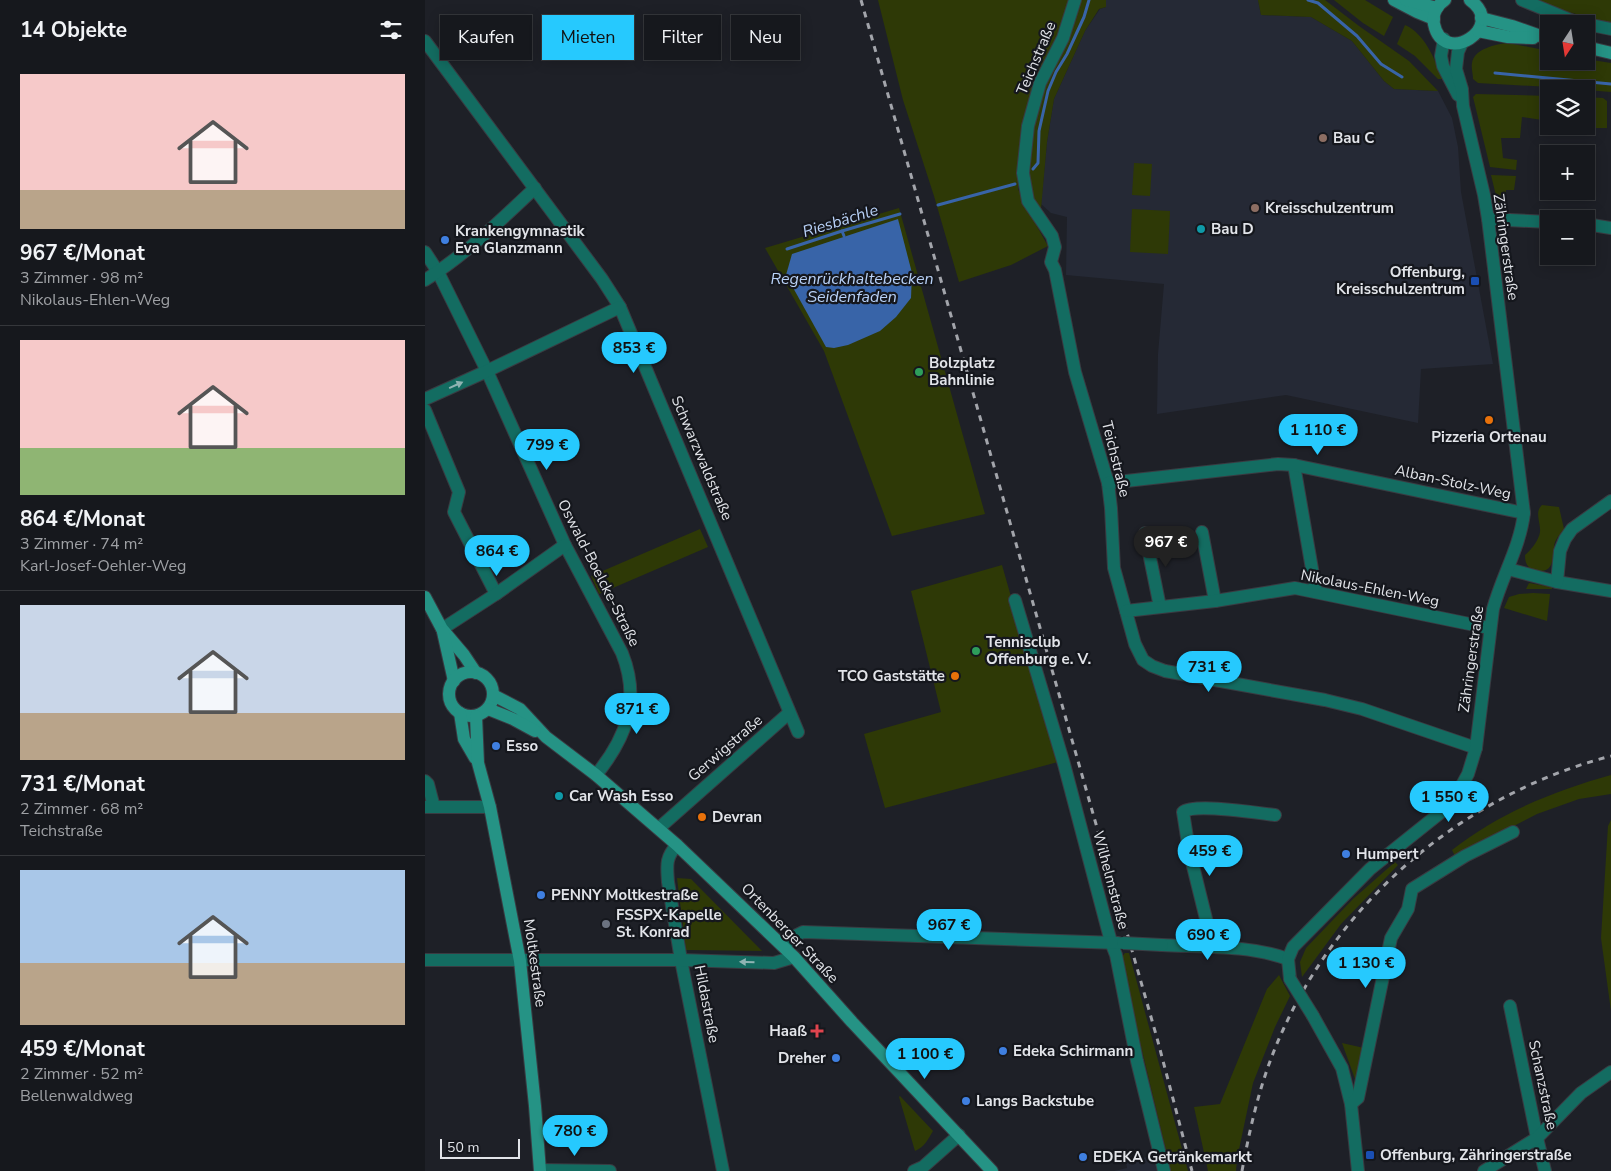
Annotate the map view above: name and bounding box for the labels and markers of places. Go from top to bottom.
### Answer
place label: Bau C [1333,128,1374,148]
marker: Bau C [1317,132,1329,144]
place label: Kreisschulzentrum [1265,198,1394,218]
marker: Kreisschulzentrum [1249,202,1261,214]
place label: Bau D [1211,219,1254,239]
place label: Krankengymnastik Eva Glanzmann [455,221,585,258]
marker: Bau D [1195,223,1207,235]
marker: Krankengymnastik Eva Glanzmann [439,234,451,246]
place label: Offenburg, Kreisschulzentrum [1336,262,1465,299]
marker: Offenburg, Kreisschulzentrum [1469,275,1481,287]
pin: 853 € [599,332,669,374]
place label: Bolzplatz Bahnlinie [929,353,995,390]
marker: Bolzplatz Bahnlinie [913,366,925,378]
pin: 1 110 € [1272,414,1364,456]
marker: Pizzeria Ortenau [1483,414,1495,426]
place label: Pizzeria Ortenau [1431,427,1547,447]
pin: 799 € [512,428,582,471]
pin: 967 € [1131,526,1201,568]
pin: 864 € [462,534,532,577]
place label: Tennisclub Offenburg e. V. [986,632,1091,669]
marker: Tennisclub Offenburg e. V. [970,645,982,657]
pin: 731 € [1174,650,1244,693]
place label: TCO Gaststätte [838,666,945,686]
marker: TCO Gaststätte [949,670,961,682]
pin: 871 € [602,692,672,735]
place label: Esso [506,736,539,756]
marker: Esso [490,740,502,752]
pin: 1 550 € [1403,780,1495,823]
place label: Car Wash Esso [569,786,674,806]
marker: Car Wash Esso [553,790,565,802]
place label: Devran [712,807,762,827]
marker: Devran [696,811,708,823]
pin: 459 € [1175,834,1245,877]
place label: Humpert [1356,844,1419,864]
marker: Humpert [1340,848,1352,860]
place label: PENNY Moltkestraße [551,885,698,905]
marker: PENNY Moltkestraße [535,889,547,901]
place label: FSSPX-Kapelle St. Konrad [616,905,722,942]
pin: 967 € [914,908,984,951]
marker: FSSPX-Kapelle St. Konrad [600,918,612,930]
pin: 690 € [1173,918,1243,961]
pin: 1 130 € [1320,946,1412,989]
place label: Haaß [769,1021,807,1041]
marker: Haaß [811,1025,823,1037]
pin: 1 100 € [879,1038,971,1080]
place label: Edeka Schirmann [1013,1041,1133,1061]
marker: Edeka Schirmann [997,1045,1009,1057]
place label: Dreher [778,1048,826,1068]
marker: Dreher [830,1052,842,1064]
place label: Langs Backstube [976,1091,1094,1111]
marker: Langs Backstube [960,1095,972,1107]
pin: 780 € [540,1114,610,1157]
place label: Offenburg, Zähringerstraße [1380,1145,1572,1165]
place label: EDEKA Getränkemarkt [1093,1147,1252,1167]
marker: Offenburg, Zähringerstraße [1364,1149,1376,1161]
marker: EDEKA Getränkemarkt [1077,1151,1089,1163]

